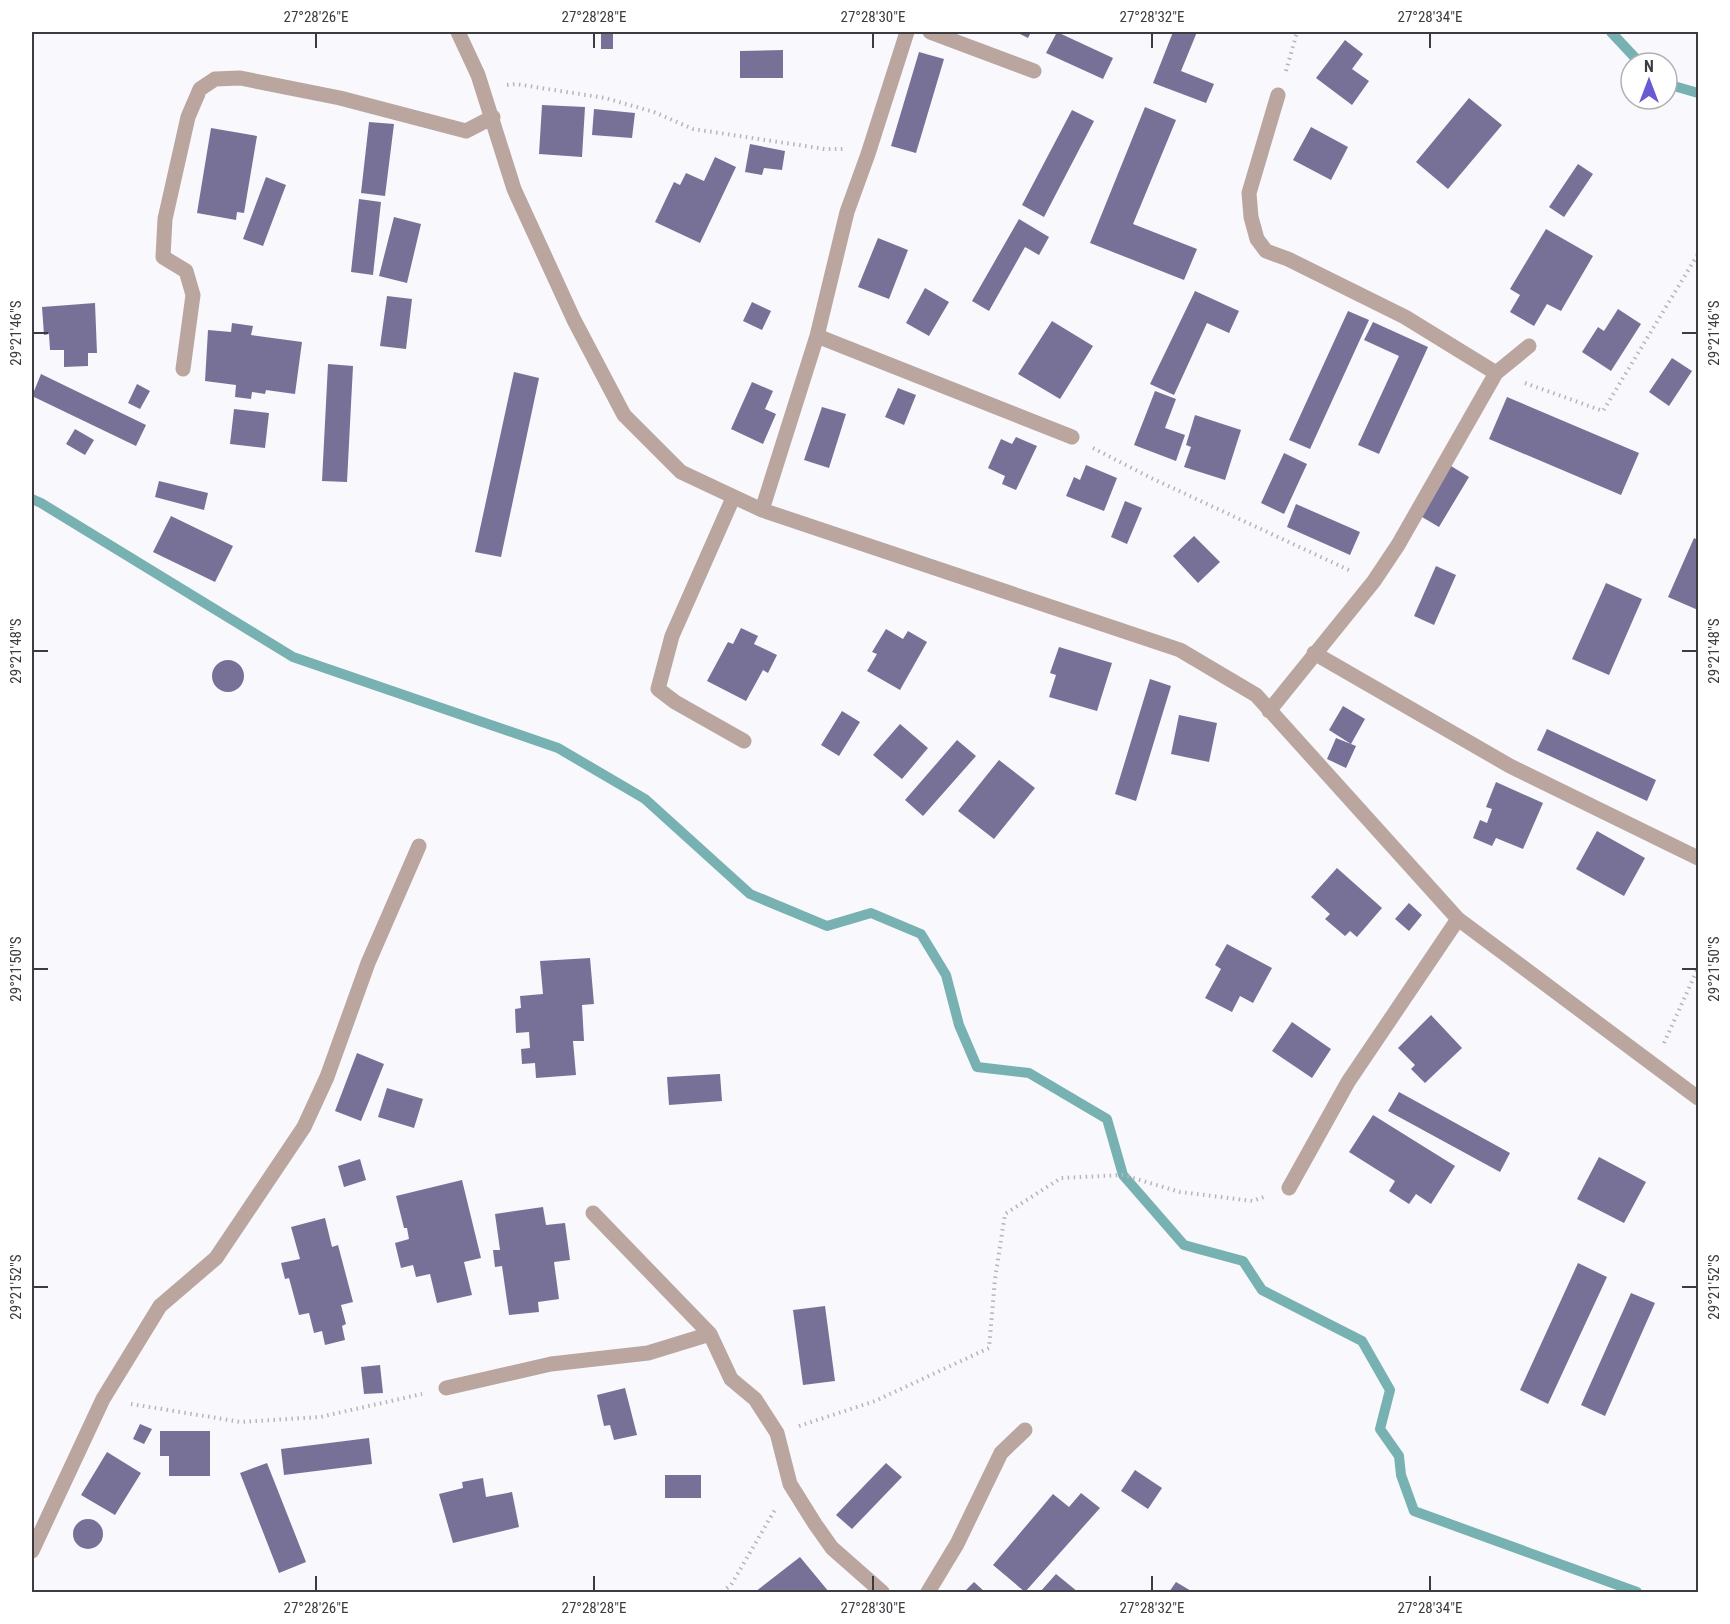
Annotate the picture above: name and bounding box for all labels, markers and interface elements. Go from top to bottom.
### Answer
text: 27°28'26"E [284,8,348,26]
text: 27°28'28"E [562,8,626,26]
text: 27°28'30"E [841,8,905,26]
text: 27°28'32"E [1120,8,1184,26]
text: 27°28'34"E [1398,8,1462,26]
north arrow [1619,51,1679,111]
text: N [1644,57,1654,76]
text: 29°21'46"S [7,300,25,366]
text: 29°21'46"S [1705,300,1723,366]
text: 29°21'48"S [7,618,25,684]
text: 29°21'48"S [1705,618,1723,684]
text: 29°21'50"S [7,936,25,1002]
text: 29°21'50"S [1705,936,1723,1002]
text: 29°21'52"S [7,1254,25,1320]
text: 29°21'52"S [1705,1254,1723,1320]
text: 27°28'26"E [284,1599,348,1617]
text: 27°28'28"E [562,1599,626,1617]
text: 27°28'30"E [841,1599,905,1617]
text: 27°28'32"E [1120,1599,1184,1617]
text: 27°28'34"E [1398,1599,1462,1617]

